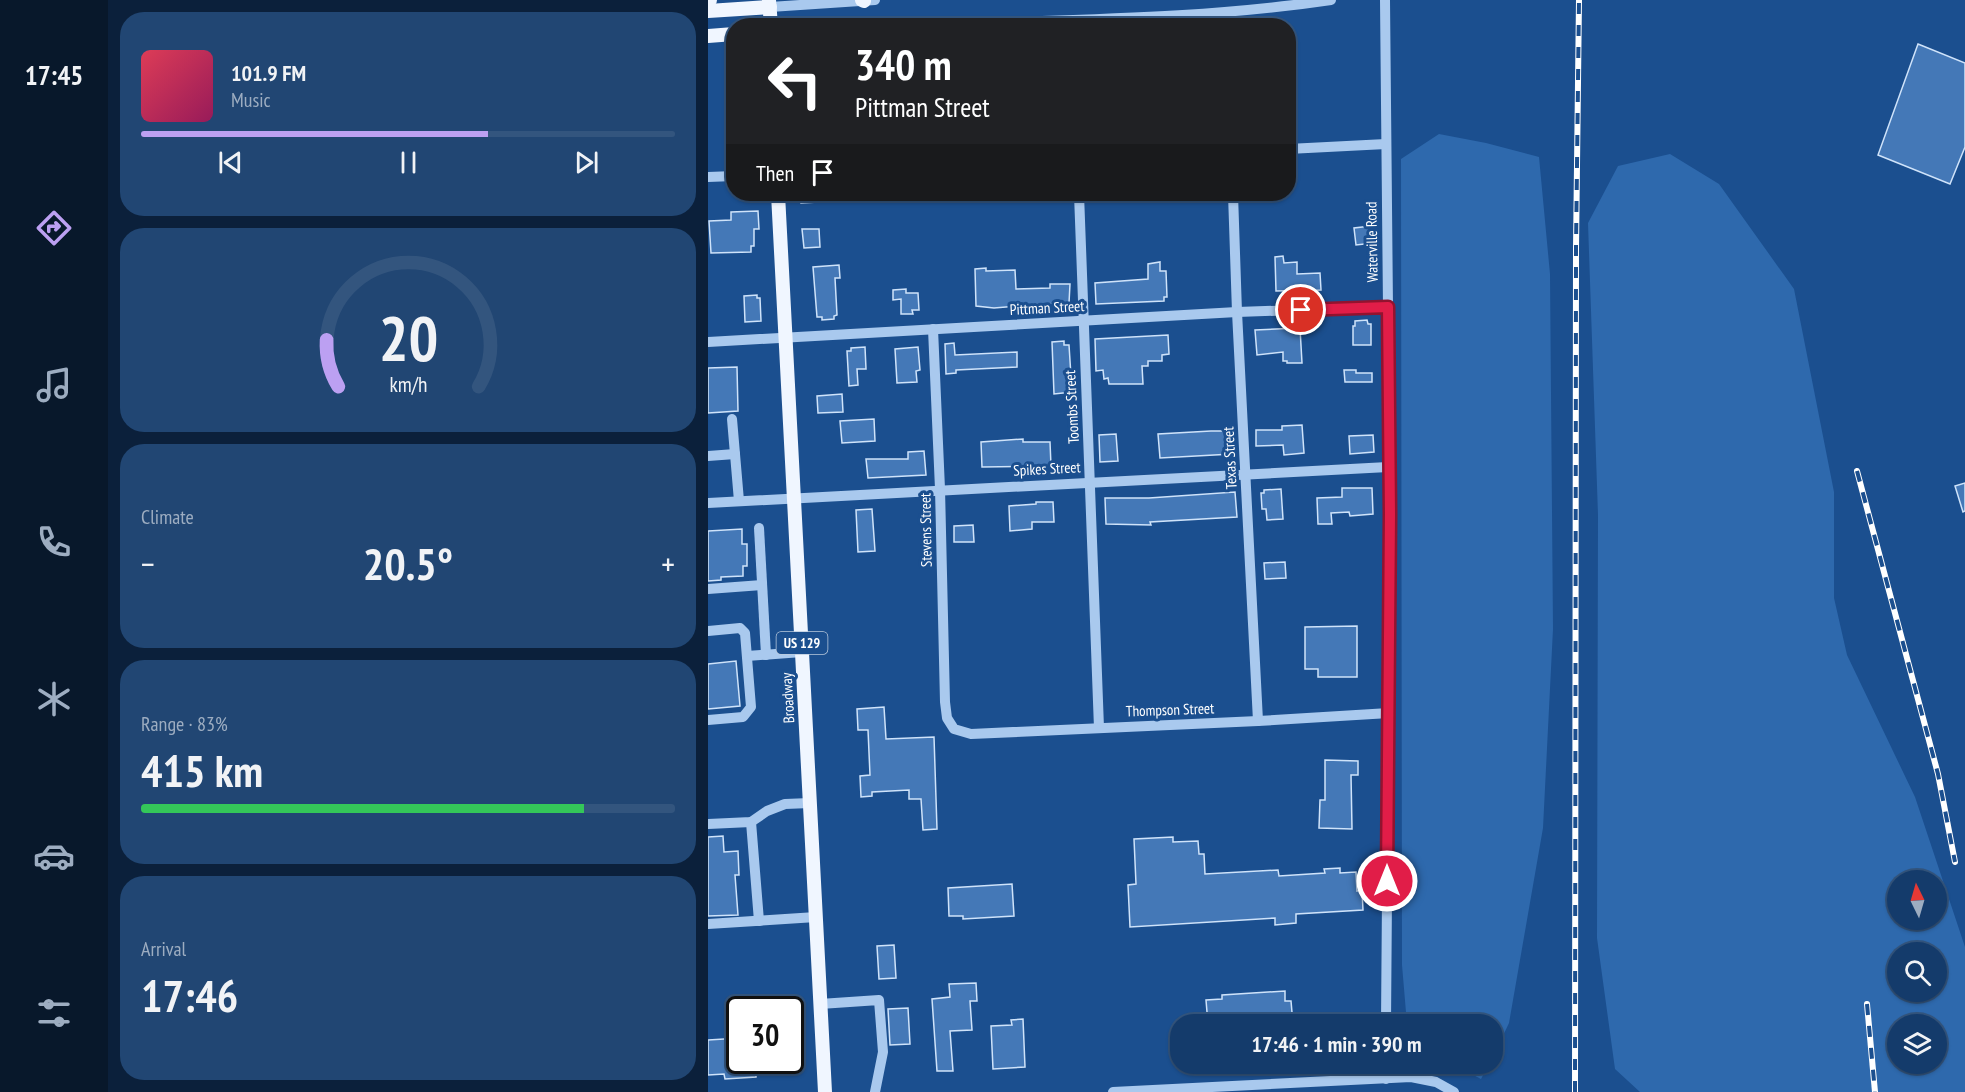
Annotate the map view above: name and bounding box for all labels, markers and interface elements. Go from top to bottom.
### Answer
text: 340 m [855,37,952,92]
icon: left [756,42,834,120]
text: 17:45 [25,58,83,92]
text: 101.9 FM [231,59,306,87]
text: Music [231,87,271,113]
text: Pittman Street [855,90,990,124]
icon: previous [214,146,247,179]
icon: pause [392,146,425,179]
icon: next [570,146,603,179]
icon: arrive [806,156,839,189]
text: Then [756,159,794,187]
street label: Waterville Road [1361,201,1382,283]
icon: directions [33,207,75,249]
pin [1275,284,1326,335]
icon: arrive [1284,293,1317,326]
street label: Pittman Street [1009,296,1085,319]
text: 20 [378,297,438,378]
icon: music [33,364,75,406]
text: km/h [389,370,427,398]
street label: Toombs Street [1060,370,1083,444]
street label: Texas Street [1218,426,1241,490]
street label: Spikes Street [1013,457,1081,480]
street label: Stevens Street [915,493,936,567]
text: Climate [141,504,194,530]
icon: phone [33,521,75,563]
text: 20.5° [363,534,453,592]
text: − [141,542,155,585]
text: + [661,542,675,585]
road number: US 129 [776,632,827,654]
street label: Broadway [777,672,798,724]
icon: climate [33,678,75,720]
street label: Thompson Street [1125,698,1215,721]
text: Range · 83% [141,711,228,737]
text: 415 km [141,741,263,799]
icon: car [33,835,75,877]
position arrow [1355,849,1419,913]
north arrow [1887,870,1947,930]
map controls [1887,870,1947,1074]
text: Arrival [141,936,186,962]
button: search [1887,942,1947,1002]
text: 17:46 [141,966,238,1024]
icon: filters [33,992,75,1034]
speed limit sign: 30 [726,996,804,1074]
button: layers [1887,1014,1947,1074]
text: 17:46 · 1 min · 390 m [1251,1030,1422,1058]

